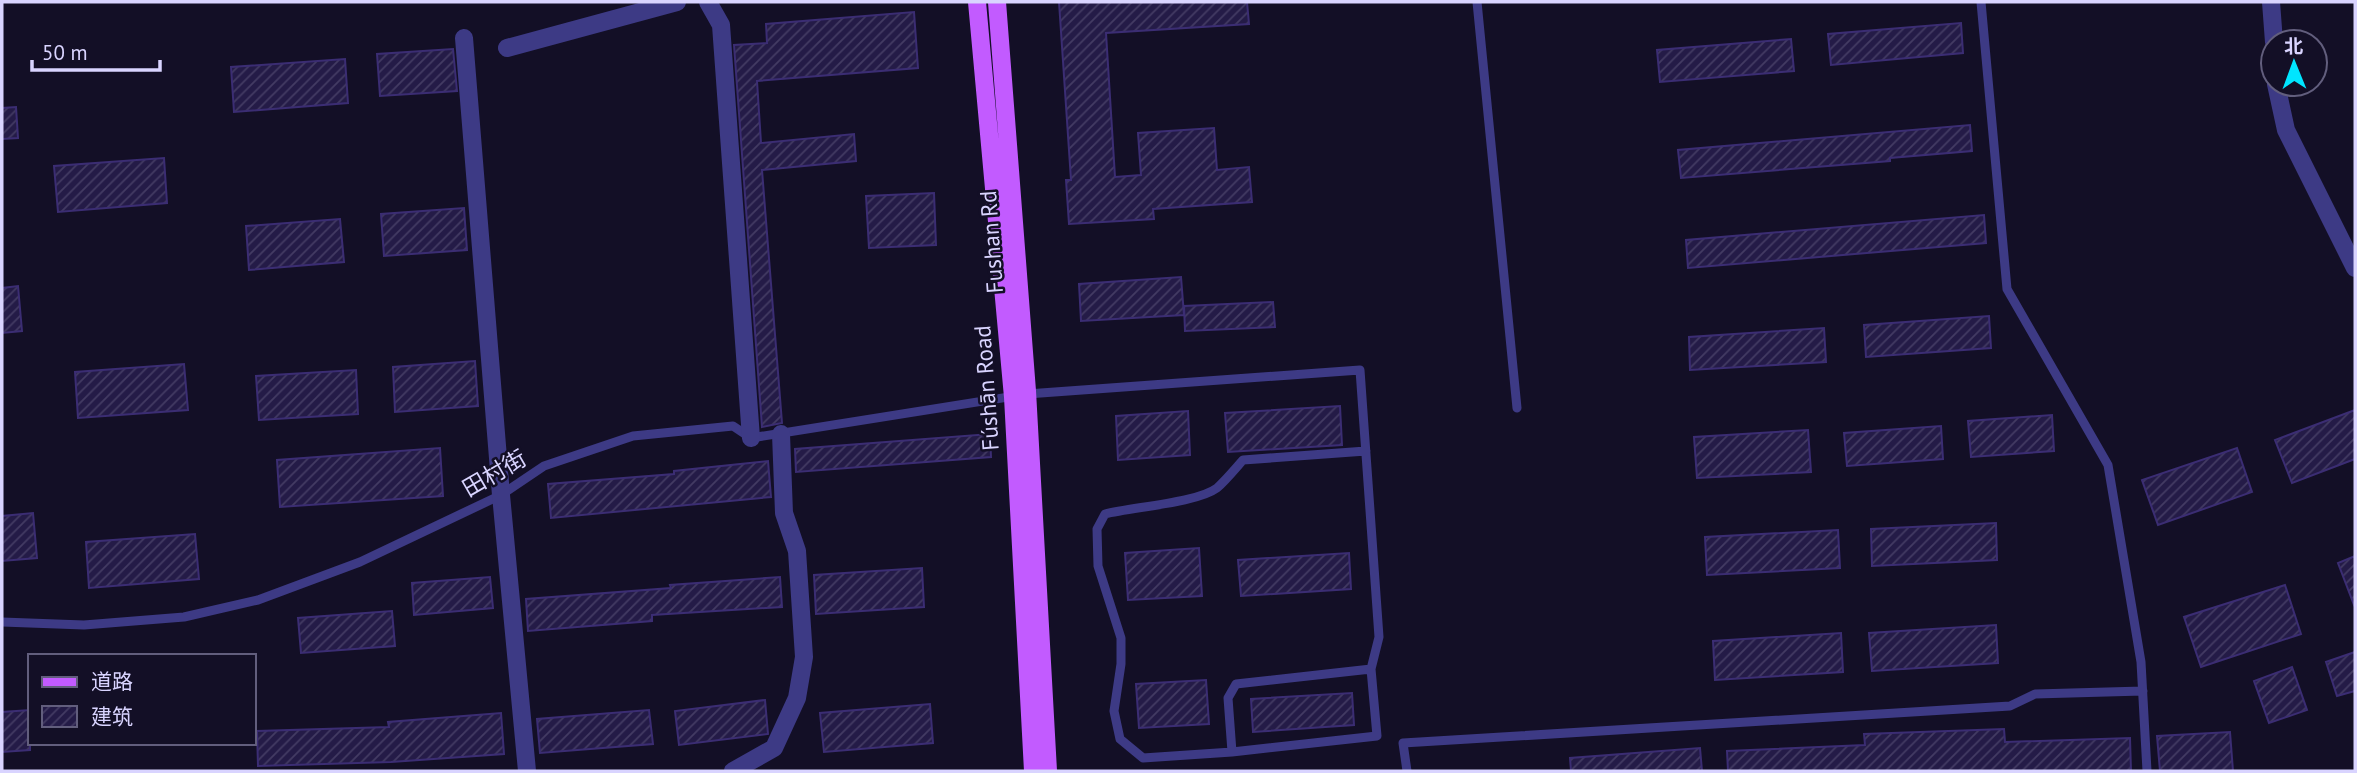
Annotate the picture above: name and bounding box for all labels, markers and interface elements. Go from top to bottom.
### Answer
scale bar [32,28,159,72]
north arrow [2259,28,2329,98]
text: 北 [2284,34,2303,58]
text: 50 m [42,39,88,66]
street label: Fushan Rd [973,190,1009,294]
street label: Fúshān Road [967,324,1005,452]
street label: 田村街 [457,443,531,503]
legend [28,654,256,745]
text: 道路 [91,668,133,695]
text: 建筑 [91,703,133,730]

